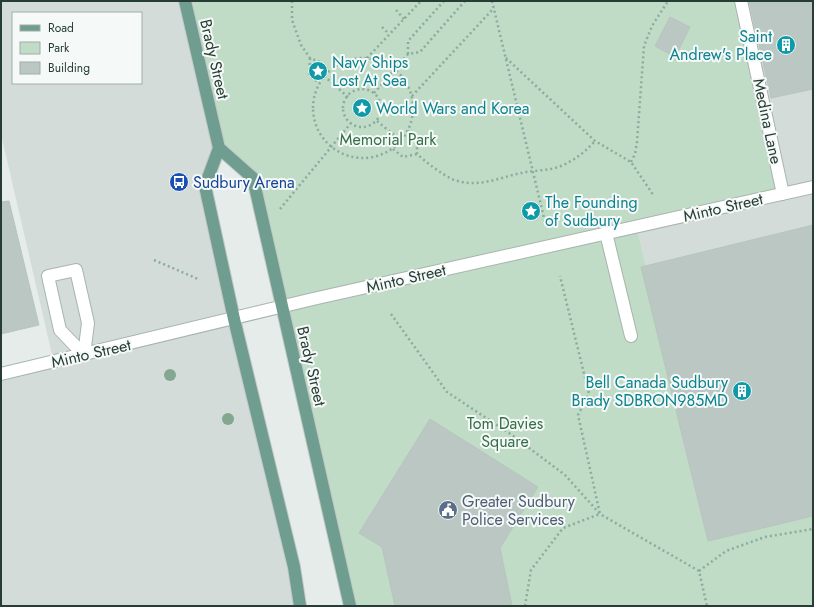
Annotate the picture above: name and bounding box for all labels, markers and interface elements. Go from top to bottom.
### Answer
legend [12,12,142,84]
street label: Brady Street [194,17,235,101]
text: Road [48,19,74,37]
place label: Saint Andrew's Place [670,25,772,66]
building icon: Saint Andrew's Place [775,34,797,56]
text: Park [48,39,70,57]
place label: Navy Ships Lost At Sea [332,51,408,92]
text: Building [48,59,90,77]
place icon: Navy Ships Lost At Sea [307,60,329,82]
street label: Medina Lane [747,76,788,166]
place icon: World Wars and Korea [351,97,373,119]
place label: World Wars and Korea [376,97,530,120]
park label: Memorial Park [340,128,437,151]
bus stop icon: Sudbury Arena [168,171,190,193]
place label: Sudbury Arena [193,171,295,194]
street label: Minto Street [681,187,765,228]
place label: The Founding of Sudbury [545,191,638,232]
place icon: The Founding of Sudbury [520,200,542,222]
street label: Minto Street [364,258,448,299]
street label: Brady Street [291,324,332,408]
street label: Minto Street [49,333,133,374]
place label: Bell Canada Sudbury Brady SDBRON985MD [572,371,729,412]
building icon: Bell Canada Sudbury Brady SDBRON985MD [731,380,753,402]
park label: Tom Davies Square [467,412,543,453]
place label: Greater Sudbury Police Services [462,490,576,531]
public building icon: Greater Sudbury Police Services [437,499,459,521]

